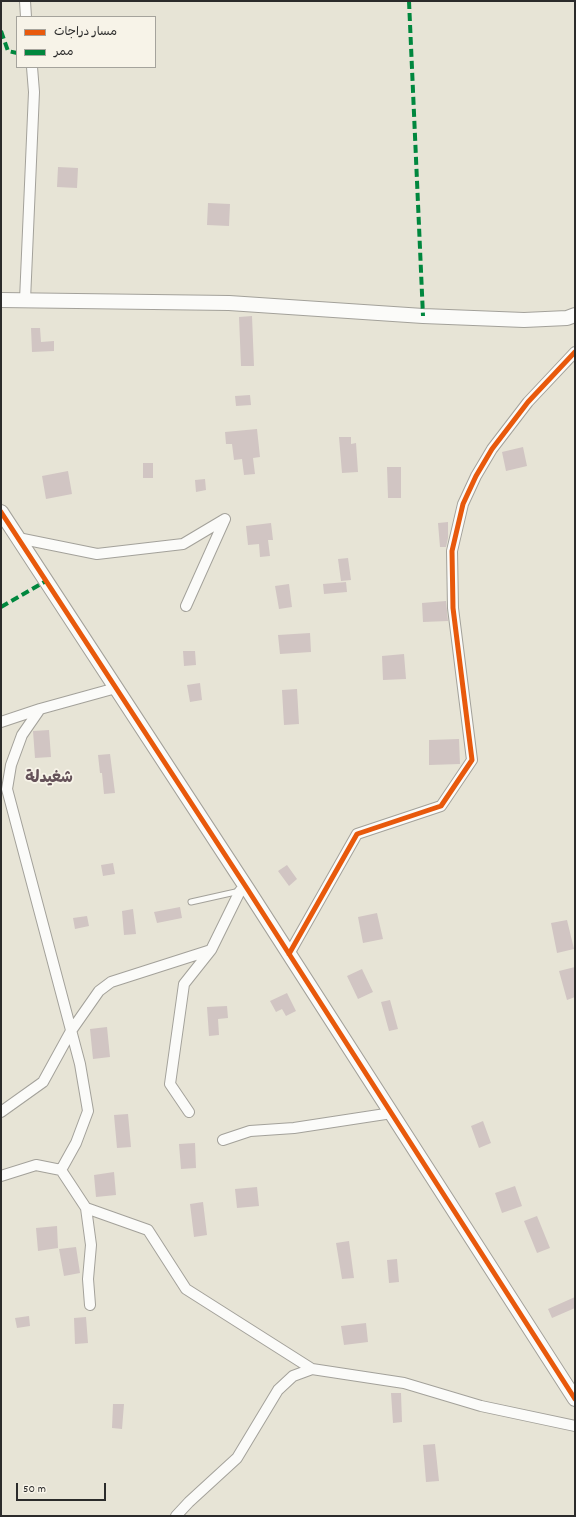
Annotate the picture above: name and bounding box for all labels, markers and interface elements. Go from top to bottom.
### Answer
legend [16,16,156,68]
text: مسار دراجات [54,24,117,41]
text: ممر [54,44,73,61]
district label: شغيدلة [25,770,73,790]
scale bar [18,1475,108,1501]
text: 50 m [23,1481,46,1498]

